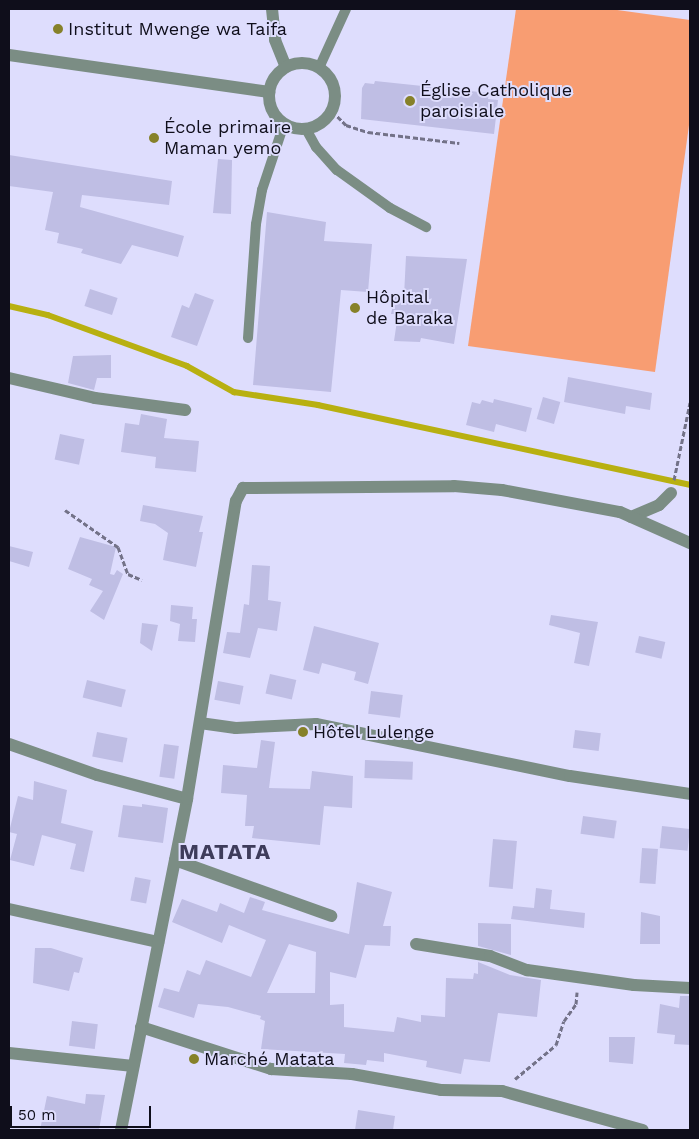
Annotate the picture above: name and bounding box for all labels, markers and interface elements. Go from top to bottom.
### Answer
place label: Institut Mwenge wa Taifa [68,18,288,40]
marker: Institut Mwenge wa Taifa [52,23,64,35]
place label: Église Catholique paroisiale [420,80,572,122]
marker: Église Catholique paroisiale [404,95,416,107]
place label: École primaire Maman yemo [164,117,291,160]
marker: École primaire Maman yemo [148,132,160,144]
place label: Hôpital de Baraka [366,287,453,330]
marker: Hôpital de Baraka [348,301,362,315]
place label: Hôtel Lulenge [313,721,435,743]
marker: Hôtel Lulenge [297,726,309,738]
district label: MATATA [178,839,272,865]
place label: Marché Matata [204,1048,334,1070]
marker: Marché Matata [188,1053,200,1065]
scale bar [12,1096,154,1128]
text: 50 m [18,1106,55,1124]

